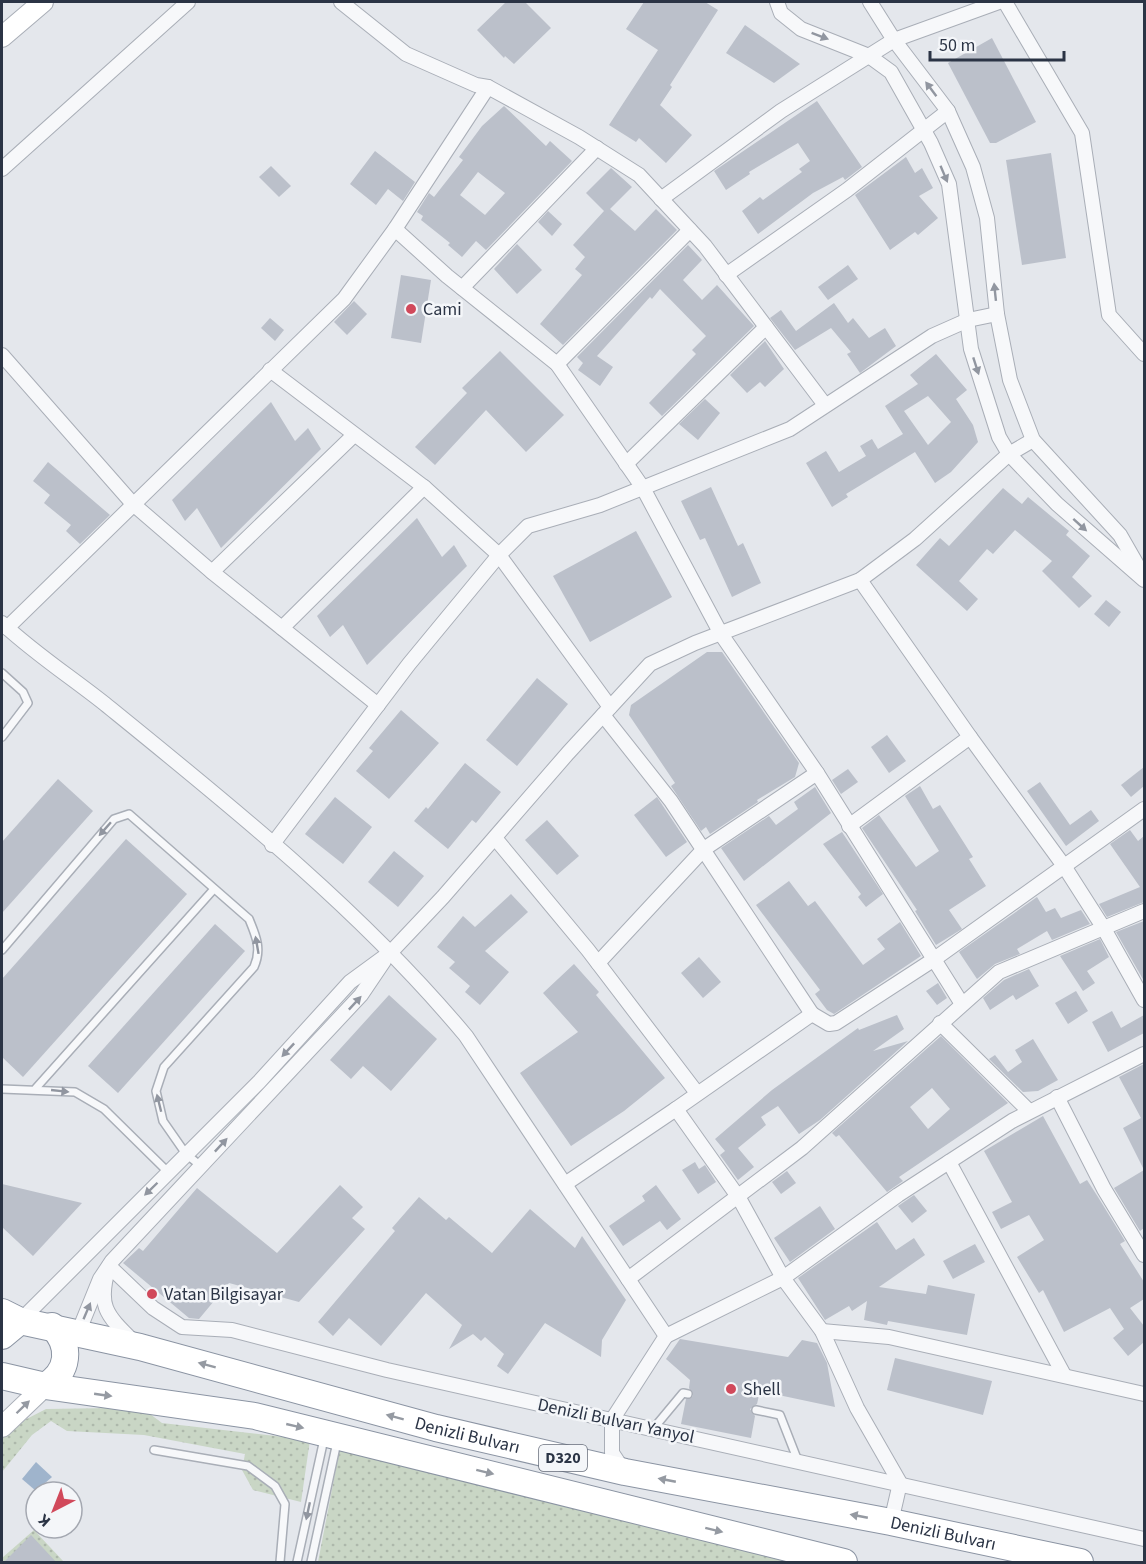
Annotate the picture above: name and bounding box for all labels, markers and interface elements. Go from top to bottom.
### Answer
scale bar [930,24,1064,62]
one-way arrow [812,31,830,41]
text: 50 m [939,33,975,58]
one-way arrow [926,81,938,96]
one-way arrow [940,165,950,183]
one-way arrow [990,282,999,301]
place label: Cami [423,297,462,322]
marker: Cami [404,302,418,316]
one-way arrow [972,357,981,375]
one-way arrow [1072,518,1087,531]
one-way arrow [99,821,112,837]
one-way arrow [253,936,262,955]
one-way arrow [347,996,361,1010]
one-way arrow [282,1042,295,1057]
one-way arrow [50,1086,69,1096]
one-way arrow [154,1094,164,1112]
one-way arrow [214,1137,228,1152]
one-way arrow [144,1181,158,1195]
place label: Vatan Bilgisayar [164,1282,284,1307]
marker: Vatan Bilgisayar [145,1287,159,1301]
one-way arrow [82,1302,92,1320]
one-way arrow [198,1360,216,1369]
place label: Shell [743,1377,781,1402]
marker: Shell [724,1382,738,1396]
one-way arrow [93,1390,112,1399]
street label: Denizli Bulvarı Yanyol [535,1392,697,1450]
one-way arrow [16,1400,31,1414]
street label: Denizli Bulvarı [412,1410,523,1460]
one-way arrow [386,1412,404,1421]
one-way arrow [286,1422,304,1432]
road number: D320 [539,1445,587,1471]
one-way arrow [475,1468,494,1478]
one-way arrow [657,1475,676,1484]
north arrow [24,1480,84,1540]
one-way arrow [303,1502,312,1521]
text: K [33,1509,56,1532]
street label: Denizli Bulvarı [888,1510,998,1556]
one-way arrow [849,1511,868,1520]
one-way arrow [706,1526,724,1535]

